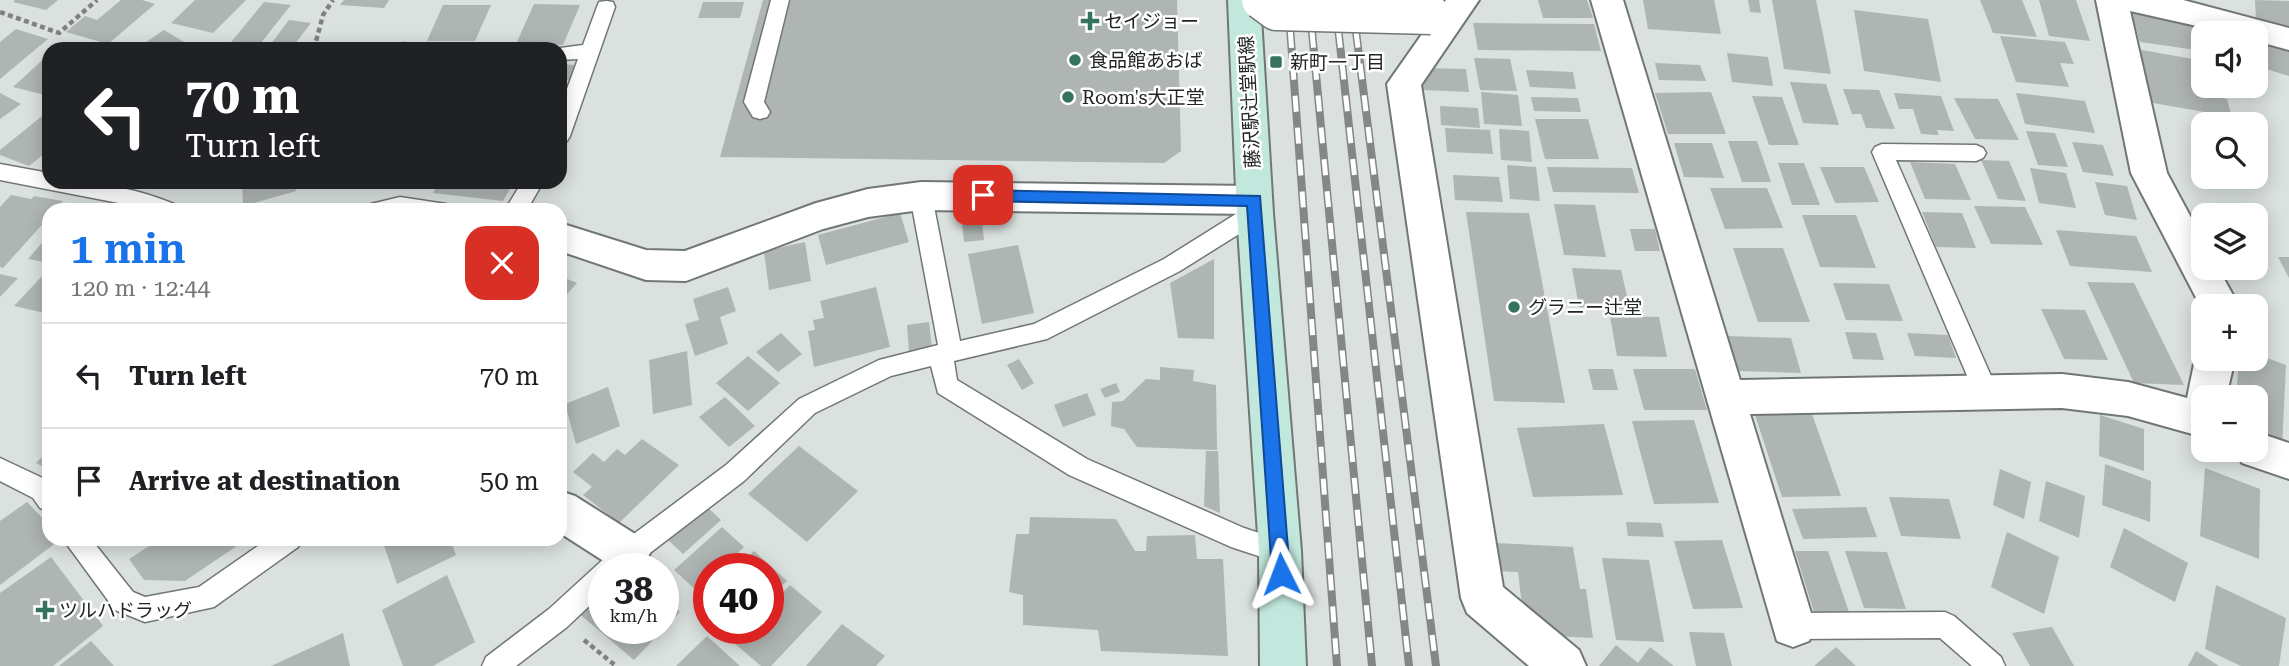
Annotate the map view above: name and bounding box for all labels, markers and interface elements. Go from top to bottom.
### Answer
place label: セイジョー [1104,10,1199,33]
marker: セイジョー [1082,13,1098,29]
map controls [2191,21,2268,462]
button: sound [2191,21,2268,98]
street label: 藤沢駅辻堂駅線 [1235,35,1264,169]
place label: 食品館あおば [1089,49,1203,72]
place label: 新町一丁目 [1290,51,1385,74]
marker: 食品館あおば [1067,52,1083,68]
marker: 新町一丁目 [1268,54,1284,70]
text: 70 m [185,68,300,125]
icon: left [70,70,161,161]
place label: Room's大正堂 [1082,86,1205,109]
marker: Room's大正堂 [1060,89,1076,105]
button: search [2191,112,2268,189]
text: Turn left [185,127,320,165]
pin [953,165,1013,225]
icon: arrive [964,176,1002,214]
button: layers [2191,203,2268,280]
text: 1 min [70,224,186,273]
button: close [465,226,539,300]
text: 120 m · 12:44 [70,275,210,302]
button: + [2191,294,2268,371]
place label: グラニー辻堂 [1528,296,1642,319]
marker: グラニー辻堂 [1506,299,1522,315]
icon: left [70,357,108,395]
text: Turn left [129,361,247,391]
text: 70 m [480,361,539,391]
button: − [2191,385,2268,462]
icon: arrive [70,462,108,500]
text: Arrive at destination [129,466,400,496]
text: 50 m [480,466,539,496]
position arrow [1244,537,1318,611]
speed limit sign: 40 [693,553,784,644]
text: 38 [614,569,653,610]
place label: ツルハドラッグ [59,599,192,622]
marker: ツルハドラッグ [37,602,53,618]
text: km/h [609,605,658,626]

